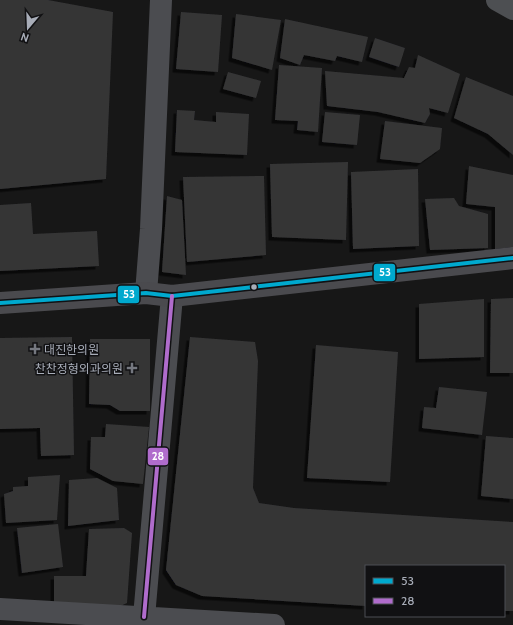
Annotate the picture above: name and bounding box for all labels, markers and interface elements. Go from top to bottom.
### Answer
north arrow [8,8,48,48]
text: N [19,30,31,45]
line badge: 53 [373,263,396,282]
text: 53 [379,265,391,279]
unlabelled marker [249,282,259,292]
line badge: 53 [117,285,140,304]
text: 53 [123,287,135,301]
place label: 대진한의원 [44,342,99,357]
marker: 대진한의원 [29,343,41,355]
place label: 찬찬정형외과의원 [35,361,123,376]
marker: 찬찬정형외과의원 [126,362,138,374]
line badge: 28 [147,447,169,466]
text: 28 [152,449,165,463]
legend [365,565,505,617]
text: 53 [401,573,414,588]
text: 28 [401,593,415,608]

